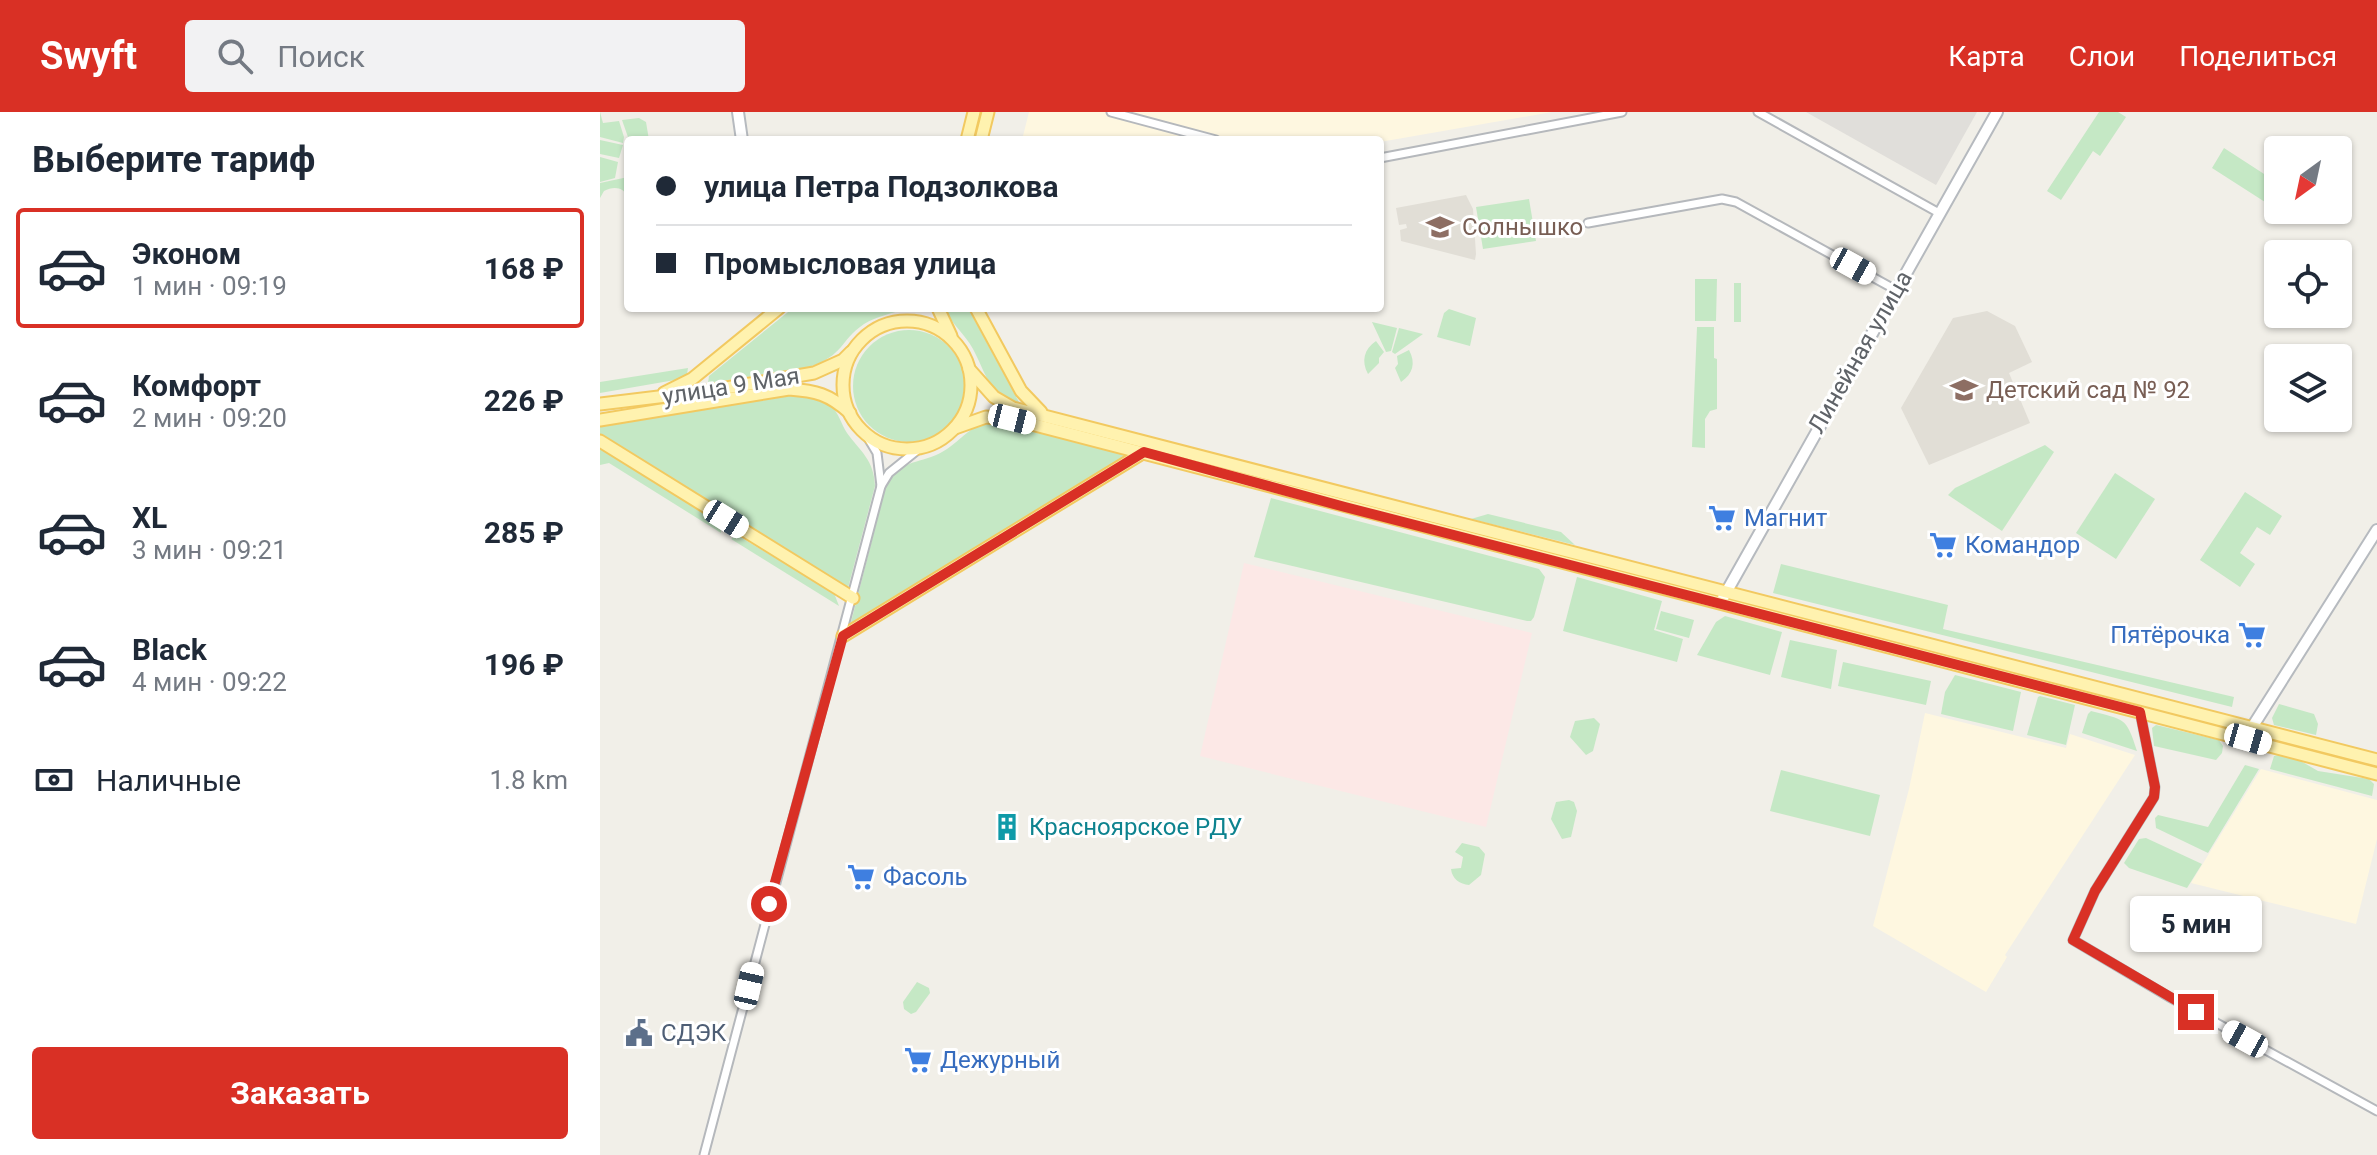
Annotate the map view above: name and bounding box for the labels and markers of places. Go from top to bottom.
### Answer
school or university icon: Солнышко [1425,212,1455,242]
place label: Солнышко [1462,213,1583,241]
school or university icon: Детский сад № 92 [1949,375,1979,405]
place label: Детский сад № 92 [1986,376,2190,404]
supermarket icon: Магнит [1707,503,1737,533]
place label: Магнит [1744,504,1828,532]
supermarket icon: Командор [1928,530,1958,560]
place label: Командор [1965,531,2080,559]
supermarket icon: Пятёрочка [2237,620,2267,650]
place label: Пятёрочка [2110,621,2230,649]
building icon: Красноярское РДУ [992,812,1022,842]
place label: Красноярское РДУ [1029,813,1242,841]
supermarket icon: Фасоль [846,862,876,892]
place label: Фасоль [883,863,968,891]
public building icon: СДЭК [624,1018,654,1048]
place label: СДЭК [661,1019,727,1047]
supermarket icon: Дежурный [903,1045,933,1075]
place label: Дежурный [940,1046,1060,1074]

